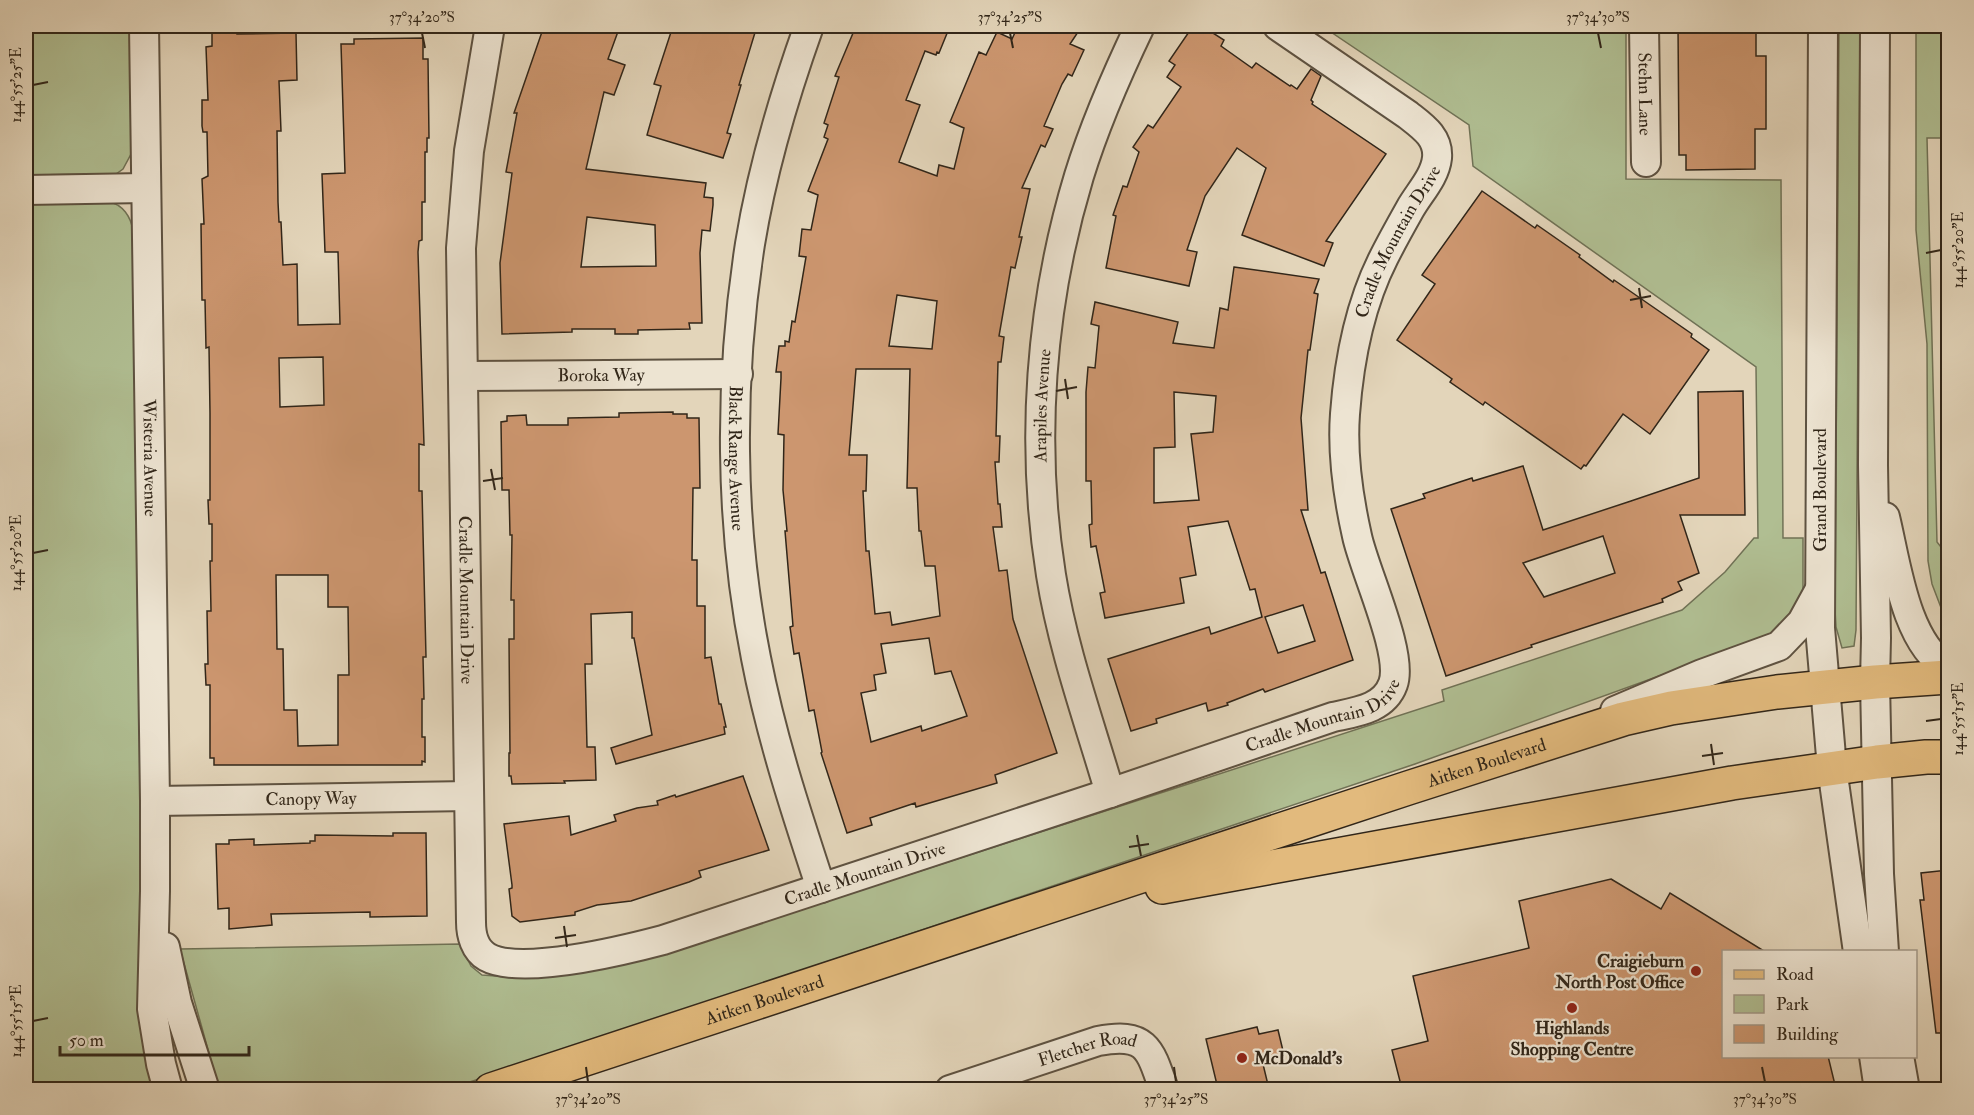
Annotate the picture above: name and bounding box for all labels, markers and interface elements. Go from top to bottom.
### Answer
text: 37°34'20"S [389,8,455,27]
text: 37°34'25"S [978,8,1042,27]
text: 37°34'30"S [1566,8,1630,27]
text: 144°55'25"E [7,47,26,123]
street label: Stehn Lane [1633,52,1657,136]
street label: Cradle Mountain Drive [1350,162,1446,320]
text: 144°55'20"E [1949,212,1968,288]
street label: Arapiles Avenue [1029,347,1056,464]
street label: Boroka Way [557,363,646,387]
street label: Black Range Avenue [723,385,750,532]
street label: Wisteria Avenue [138,398,162,517]
street label: Grand Boulevard [1809,428,1832,552]
text: 144°55'20"E [7,515,26,591]
street label: Cradle Mountain Drive [453,515,479,685]
street label: Cradle Mountain Drive [1242,676,1406,758]
text: 144°55'15"E [1949,682,1968,756]
street label: Aitken Boulevard [1423,733,1549,793]
street label: Canopy Way [265,786,358,811]
street label: Cradle Mountain Drive [781,836,949,911]
place label: Craigieburn North Post Office [1554,950,1685,994]
legend [1722,950,1917,1058]
text: Road [1776,963,1814,986]
marker: Craigieburn North Post Office [1689,964,1703,978]
street label: Aitken Boulevard [701,970,827,1030]
text: 144°55'15"E [7,984,26,1058]
text: Park [1776,993,1809,1016]
marker: Highlands Shopping Centre [1565,1001,1579,1015]
place label: Highlands Shopping Centre [1511,1017,1634,1061]
scale bar [60,1019,249,1057]
text: Building [1776,1023,1839,1046]
street label: Fletcher Road [1035,1027,1140,1072]
text: 50 m [69,1029,104,1052]
place label: McDonald's [1253,1047,1342,1070]
marker: McDonald's [1235,1051,1249,1065]
text: 37°34'20"S [555,1090,621,1109]
text: 37°34'25"S [1144,1090,1208,1109]
text: 37°34'30"S [1733,1090,1797,1109]

